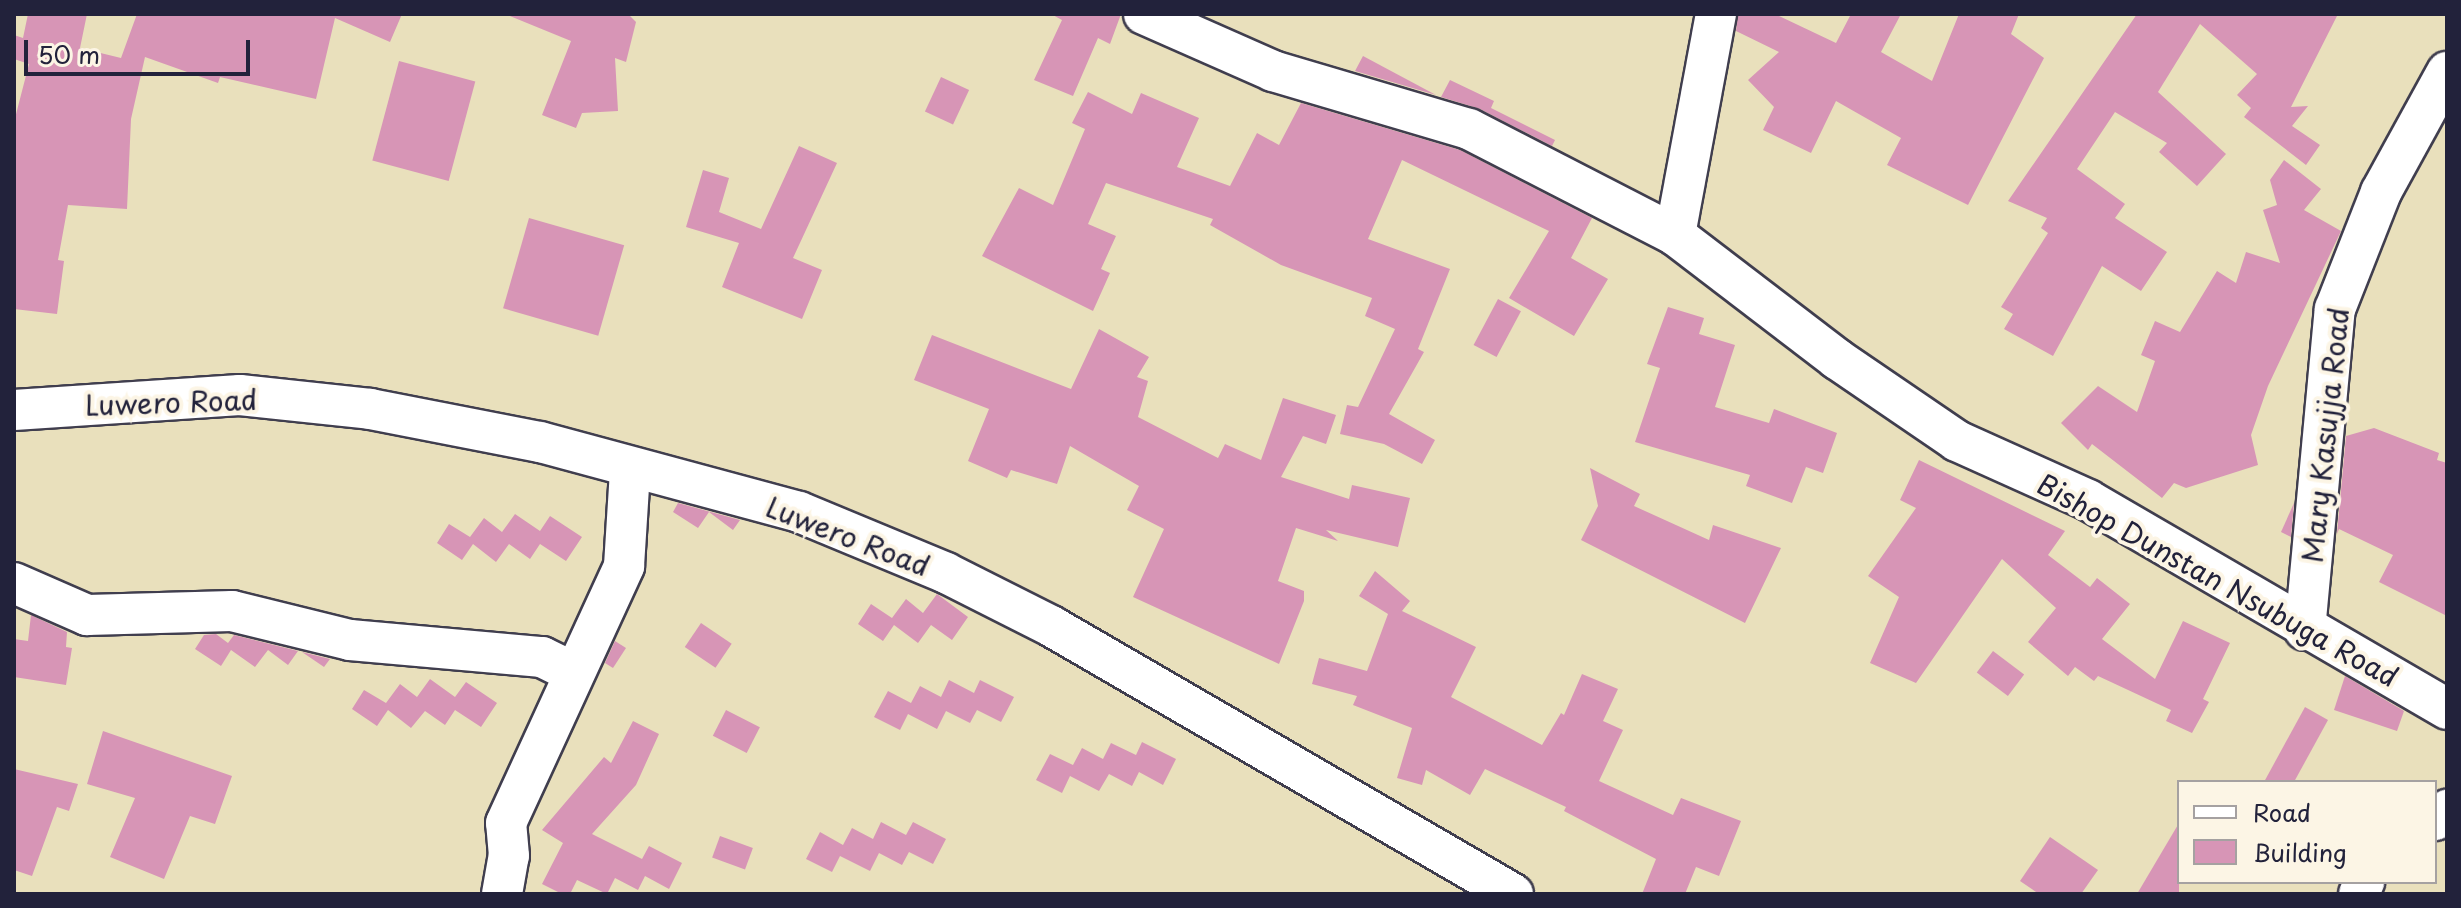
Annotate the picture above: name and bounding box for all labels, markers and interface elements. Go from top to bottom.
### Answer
scale bar [28,24,254,74]
text: 50 m [38,36,100,72]
street label: Mary Kasujja Road [2295,307,2355,563]
street label: Luwero Road [84,382,258,422]
street label: Bishop Dunstan Nsubuga Road [2028,465,2408,695]
street label: Luwero Road [762,490,934,582]
legend [2177,780,2437,884]
text: Road [2253,794,2311,830]
text: Building [2253,834,2347,870]

